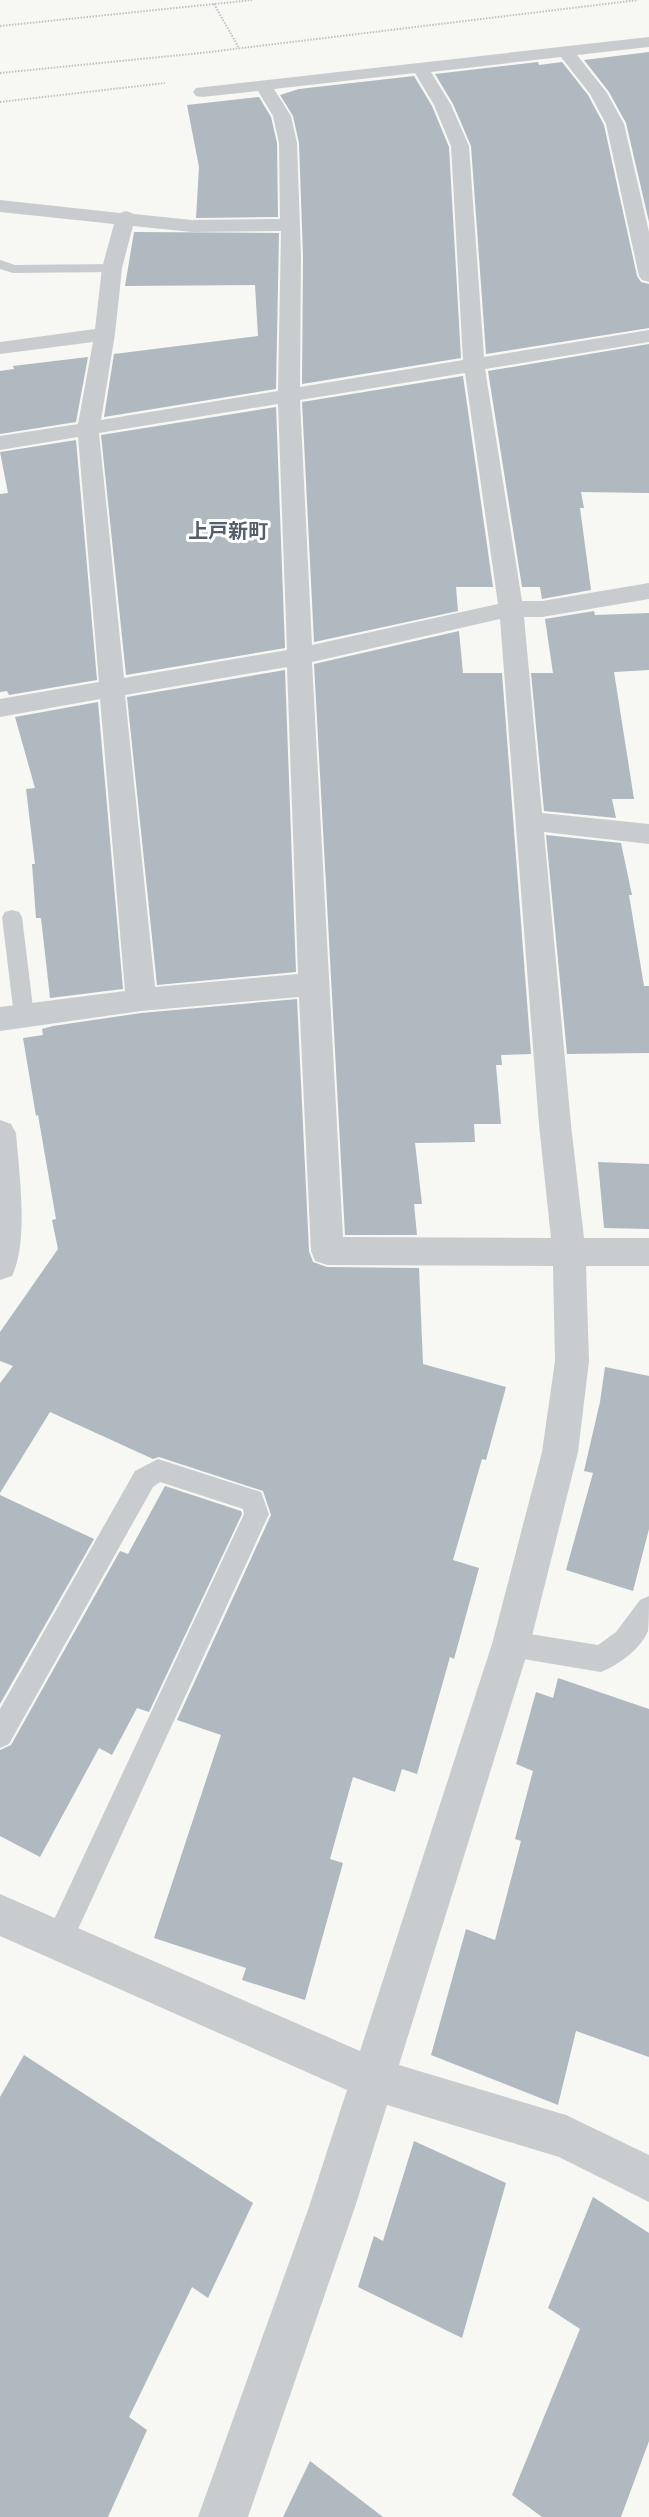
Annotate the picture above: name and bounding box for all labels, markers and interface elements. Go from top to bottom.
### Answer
district label: 上戸新町 [188,519,268,543]

